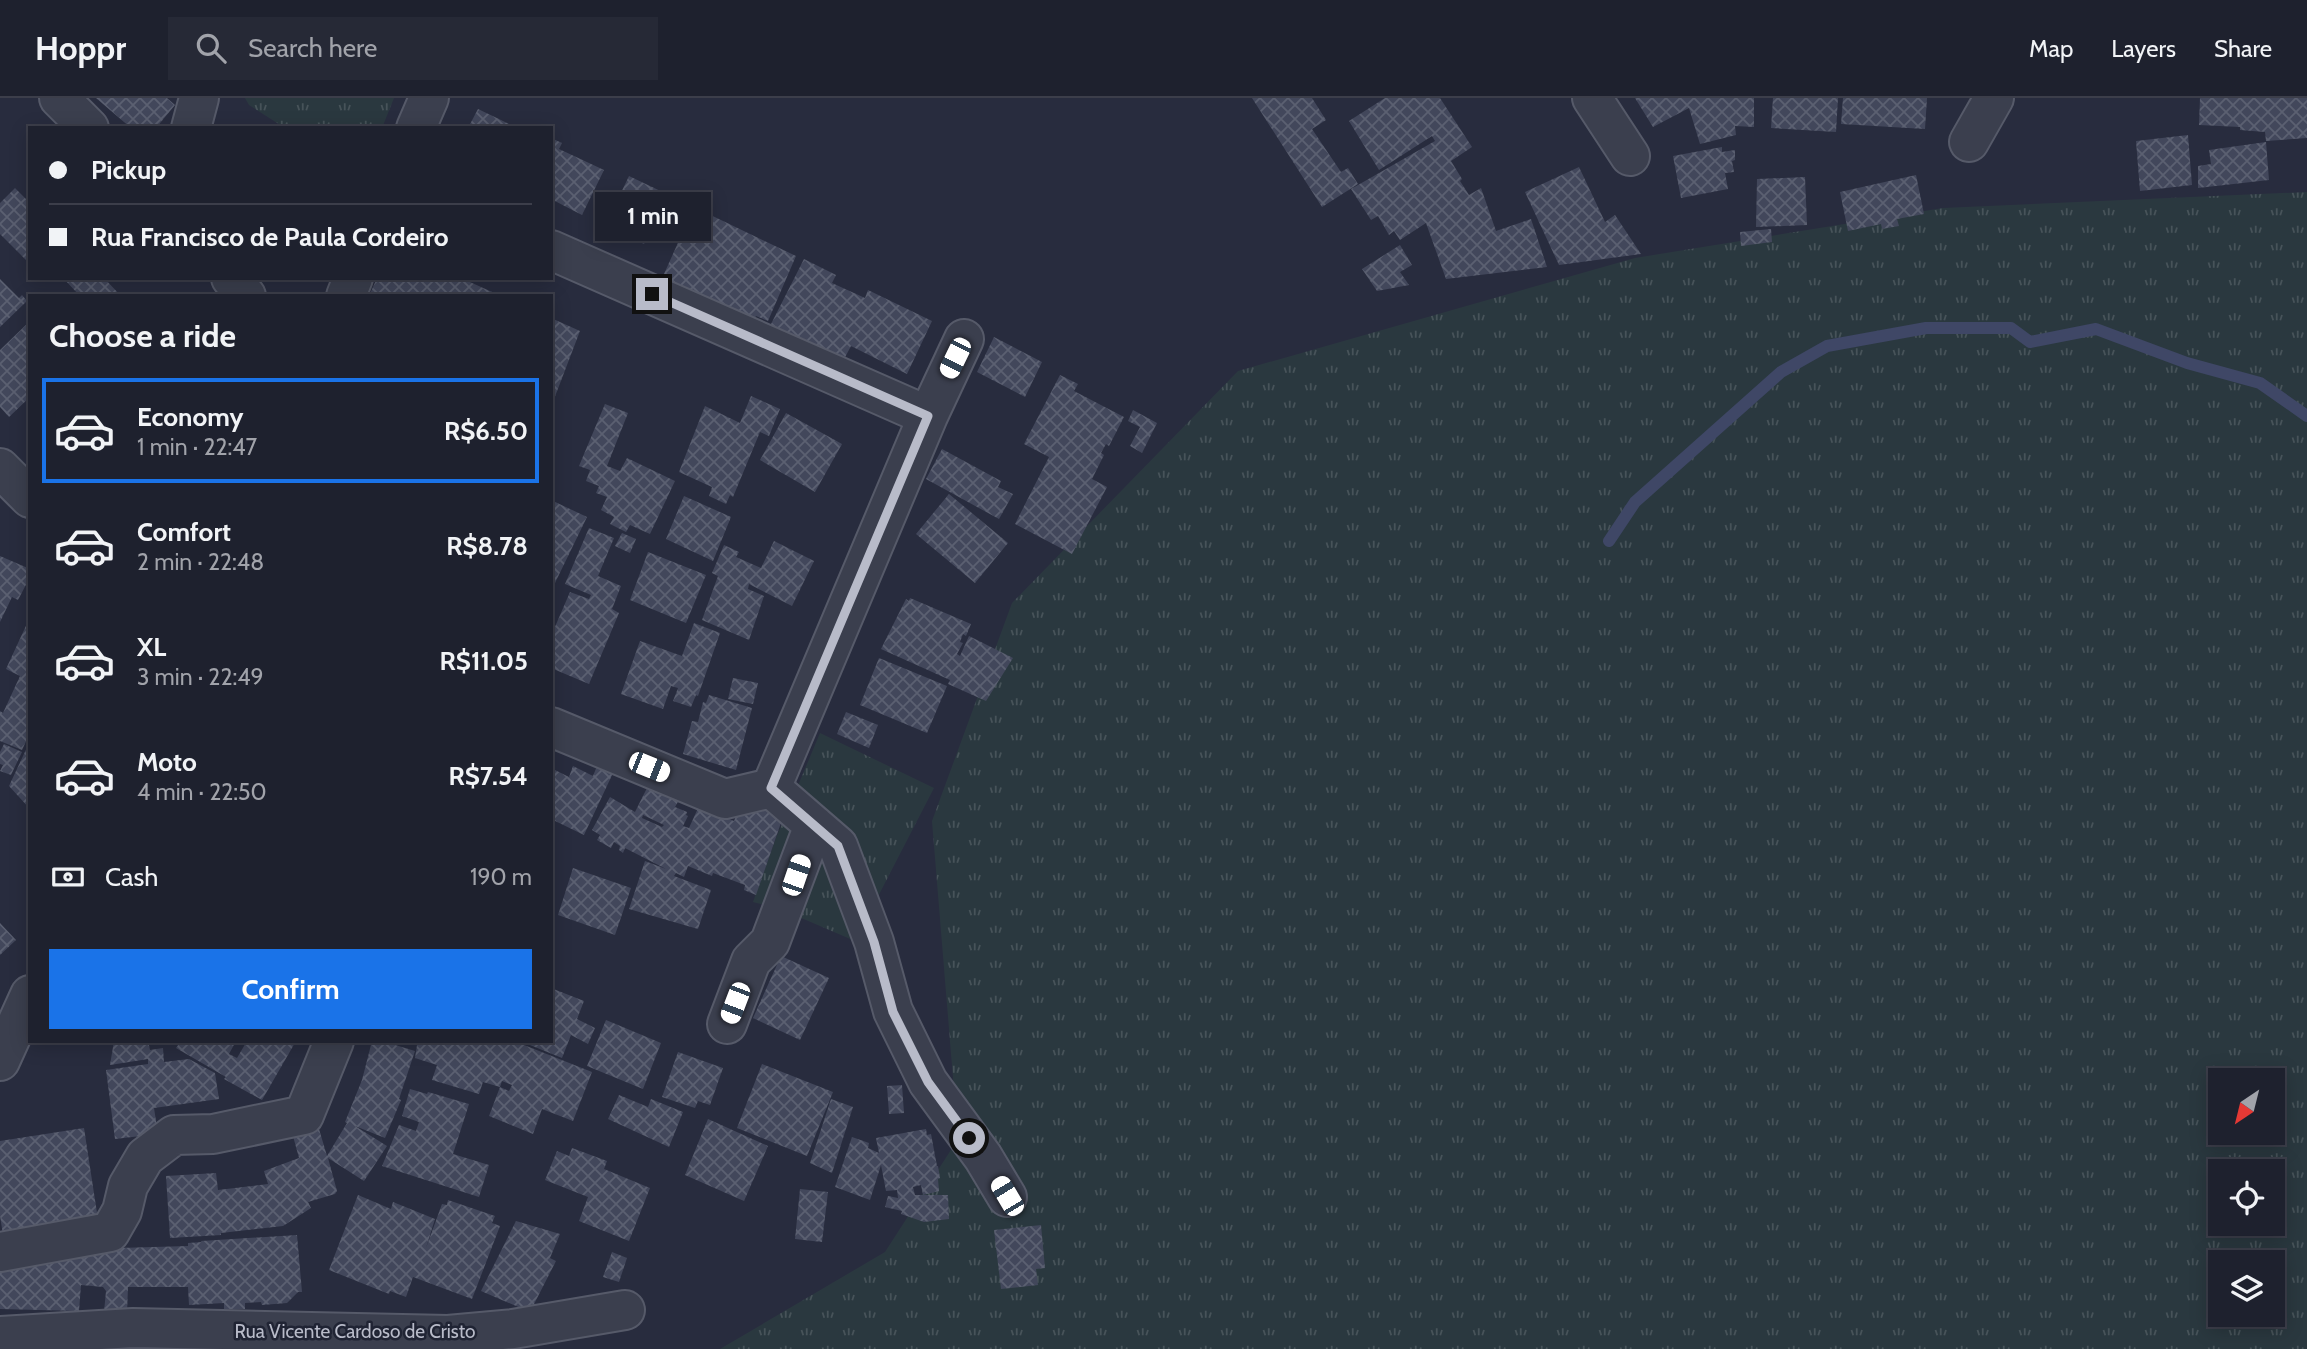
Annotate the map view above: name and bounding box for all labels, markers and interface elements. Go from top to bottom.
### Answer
search box [168,17,658,80]
text: Hoppr [35,28,126,68]
icon: search [192,29,230,67]
text: Search here [248,32,377,64]
text: Map [2029,34,2073,63]
text: Layers [2111,34,2176,63]
text: Share [2214,34,2272,63]
text: Pickup [91,154,166,186]
callout: 1 min [594,192,710,242]
text: 1 min [627,202,679,230]
text: Rua Francisco de Paula Cordeiro [91,221,448,253]
route end [636,278,668,310]
text: Choose a ride [49,316,236,355]
car [937,335,974,381]
icon: car [53,399,116,462]
text: Economy [137,401,243,433]
text: R$6.50 [444,415,528,447]
text: 1 min · 22:47 [137,433,257,461]
icon: car [53,514,116,577]
text: Comfort [137,516,231,548]
text: R$8.78 [446,530,528,562]
text: 2 min · 22:48 [137,548,264,576]
icon: car [53,629,116,692]
text: XL [137,631,166,663]
text: R$11.05 [440,645,528,677]
text: 3 min · 22:49 [137,663,264,691]
icon: car [53,744,116,807]
text: Moto [137,746,197,778]
car [626,749,673,785]
text: R$7.54 [448,760,528,792]
text: 4 min · 22:50 [137,778,267,806]
car [780,852,813,898]
icon: cash [49,858,87,896]
text: Cash [105,861,158,893]
text: 190 m [470,863,532,891]
button: Confirm [49,949,532,1029]
car [718,980,753,1026]
north arrow [2208,1068,2286,1144]
map controls [2208,1068,2285,1327]
route start [953,1122,985,1154]
button: locate [2208,1159,2285,1236]
car [988,1173,1027,1219]
button: layers [2208,1250,2285,1327]
street label: Rua Vicente Cardoso de Cristo [234,1320,476,1343]

